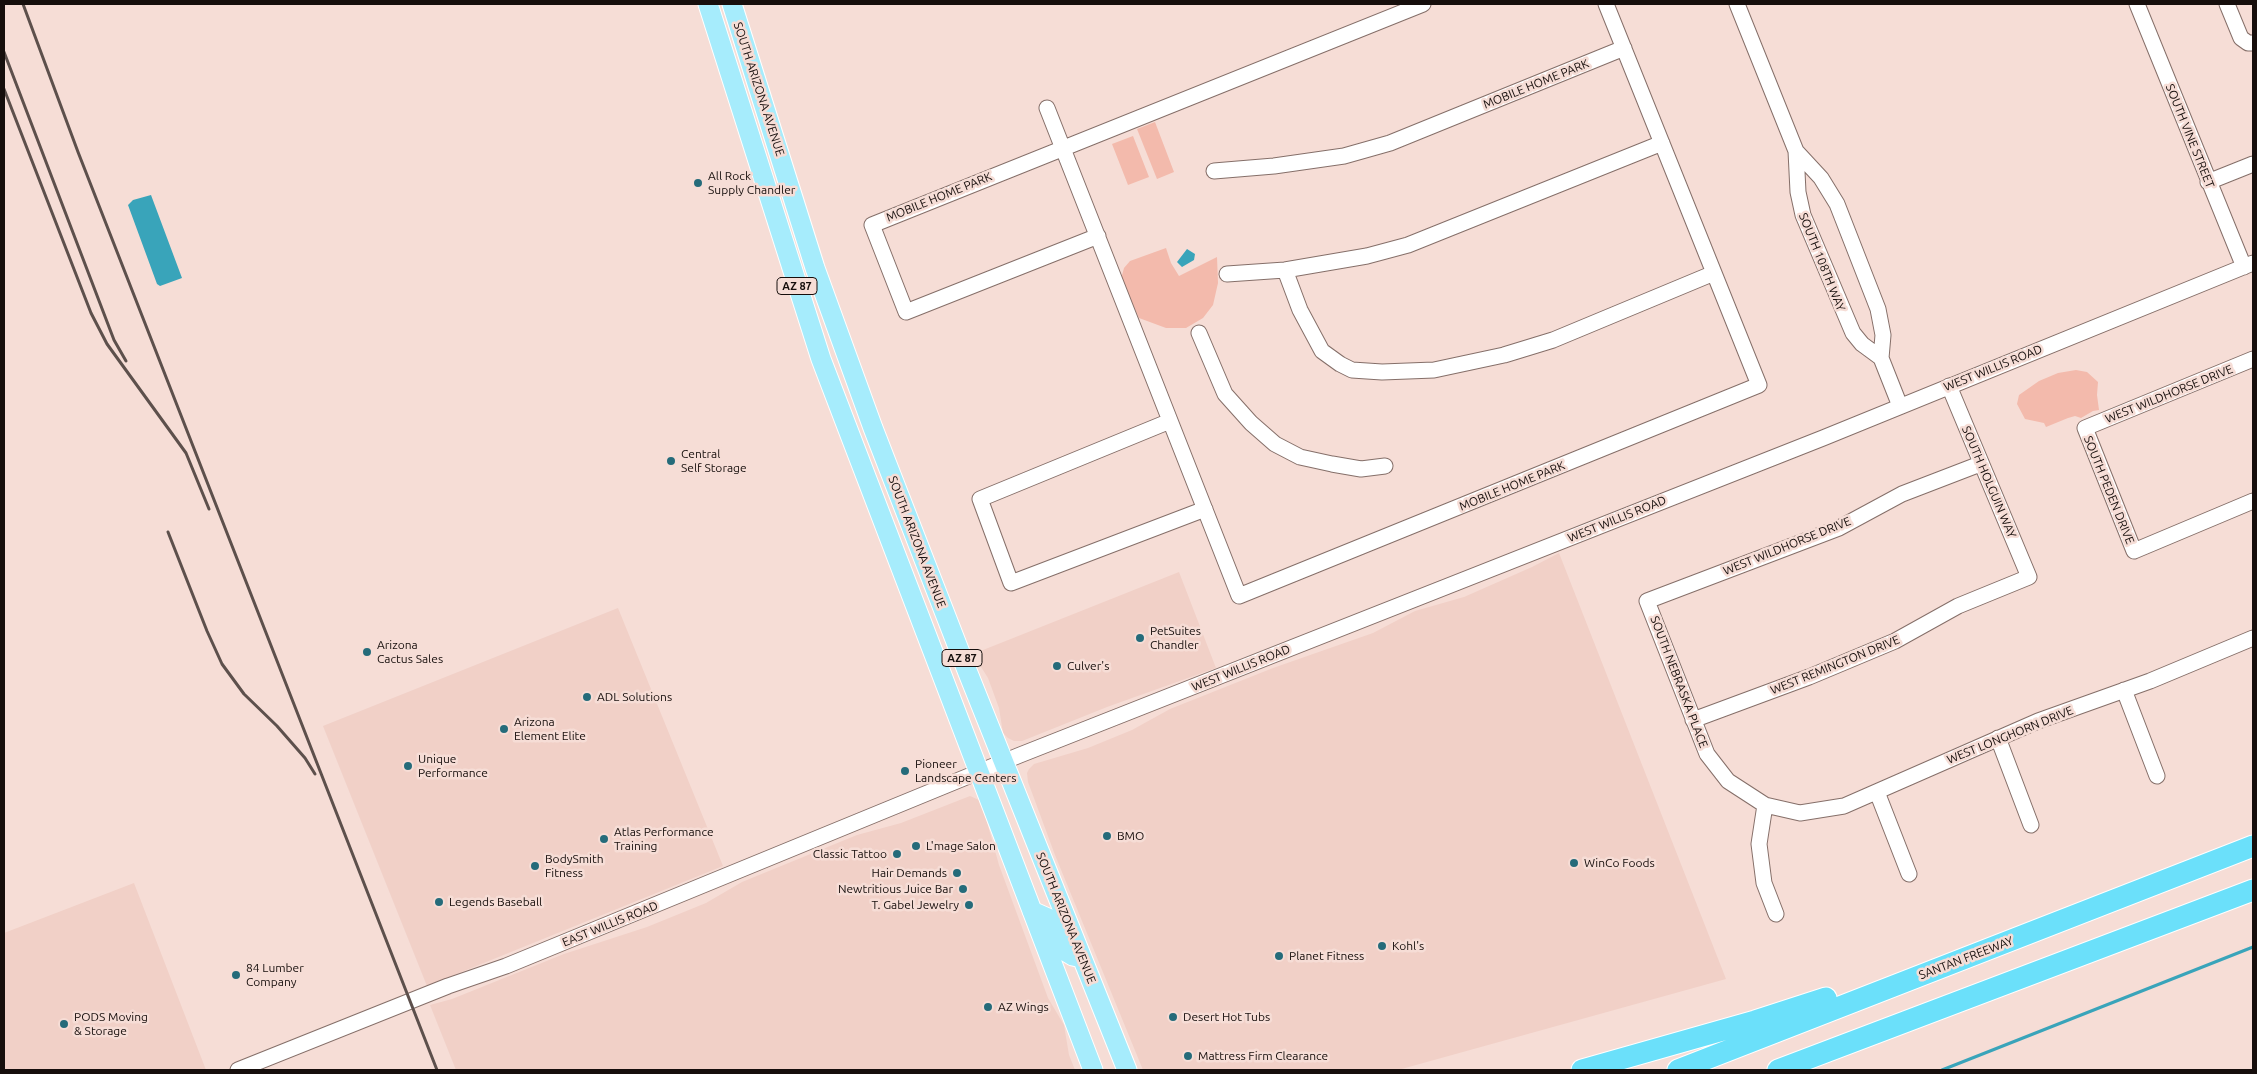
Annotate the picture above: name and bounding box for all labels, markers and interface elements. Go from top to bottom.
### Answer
street label: SOUTH ARIZONA AVENUE [731,20,787,158]
street label: MOBILE HOME PARK [1481,56,1591,112]
street label: SOUTH VINE STREET [2163,82,2217,190]
place label: All Rock Supply Chandler [708,169,795,197]
street label: MOBILE HOME PARK [884,169,994,225]
marker: All Rock Supply Chandler [692,177,704,189]
street label: SOUTH 108TH WAY [1796,211,1848,313]
road number: AZ 87 [777,278,817,294]
street label: WEST WILLIS ROAD [1942,342,2044,394]
street label: WEST WILDHORSE DRIVE [2103,362,2235,426]
street label: SOUTH HOLGUIN WAY [1959,424,2019,540]
street label: SOUTH PEDEN DRIVE [2081,434,2137,546]
place label: Central Self Storage [681,447,747,475]
marker: Central Self Storage [665,455,677,467]
street label: MOBILE HOME PARK [1457,458,1567,514]
street label: SOUTH ARIZONA AVENUE [885,474,949,610]
street label: WEST WILLIS ROAD [1566,493,1668,545]
street label: WEST WILDHORSE DRIVE [1721,514,1853,578]
street label: SOUTH NEBRASKA PLACE [1647,614,1711,750]
place label: PetSuites Chandler [1150,624,1201,652]
marker: PetSuites Chandler [1134,632,1146,644]
street label: WEST REMINGTON DRIVE [1768,632,1902,698]
place label: Arizona Cactus Sales [377,638,443,666]
street label: WEST WILLIS ROAD [1190,642,1292,694]
marker: Arizona Cactus Sales [361,646,373,658]
road number: AZ 87 [942,650,982,666]
place label: Culver's [1067,659,1109,673]
marker: Culver's [1051,660,1063,672]
place label: ADL Solutions [597,690,672,704]
marker: ADL Solutions [581,691,593,703]
street label: WEST LONGHORN DRIVE [1945,703,2075,767]
place label: Arizona Element Elite [514,715,586,743]
marker: Arizona Element Elite [498,723,510,735]
place label: Unique Performance [418,752,488,780]
place label: Pioneer Landscape Centers [915,757,1016,785]
marker: Unique Performance [402,760,414,772]
marker: Pioneer Landscape Centers [899,765,911,777]
place label: Atlas Performance Training [614,825,714,853]
place label: BMO [1117,829,1144,843]
marker: BMO [1101,830,1113,842]
marker: Atlas Performance Training [598,833,610,845]
place label: L'mage Salon [926,839,996,853]
marker: L'mage Salon [910,840,922,852]
place label: Classic Tattoo [813,847,887,861]
marker: Classic Tattoo [891,848,903,860]
street label: SOUTH ARIZONA AVENUE [1033,850,1099,986]
place label: BodySmith Fitness [545,852,604,880]
place label: WinCo Foods [1584,856,1655,870]
marker: WinCo Foods [1568,857,1580,869]
marker: BodySmith Fitness [529,860,541,872]
place label: Hair Demands [872,866,947,880]
marker: Hair Demands [951,867,963,879]
place label: Newtritious Juice Bar [838,882,953,896]
marker: Newtritious Juice Bar [957,883,969,895]
place label: Legends Baseball [449,895,542,909]
marker: Legends Baseball [433,896,445,908]
street label: EAST WILLIS ROAD [560,898,660,950]
place label: T. Gabel Jewelry [872,898,959,912]
marker: T. Gabel Jewelry [963,899,975,911]
street label: SANTAN FREEWAY [1917,933,2015,983]
place label: Kohl's [1392,939,1424,953]
marker: Kohl's [1376,940,1388,952]
place label: Planet Fitness [1289,949,1364,963]
marker: Planet Fitness [1273,950,1285,962]
place label: 84 Lumber Company [246,961,304,989]
marker: 84 Lumber Company [230,969,242,981]
place label: AZ Wings [998,1000,1049,1014]
marker: AZ Wings [982,1001,994,1013]
place label: PODS Moving & Storage [74,1010,148,1038]
place label: Desert Hot Tubs [1183,1010,1270,1024]
marker: Desert Hot Tubs [1167,1011,1179,1023]
marker: PODS Moving & Storage [58,1018,70,1030]
place label: Mattress Firm Clearance [1198,1049,1328,1063]
marker: Mattress Firm Clearance [1182,1050,1194,1062]

